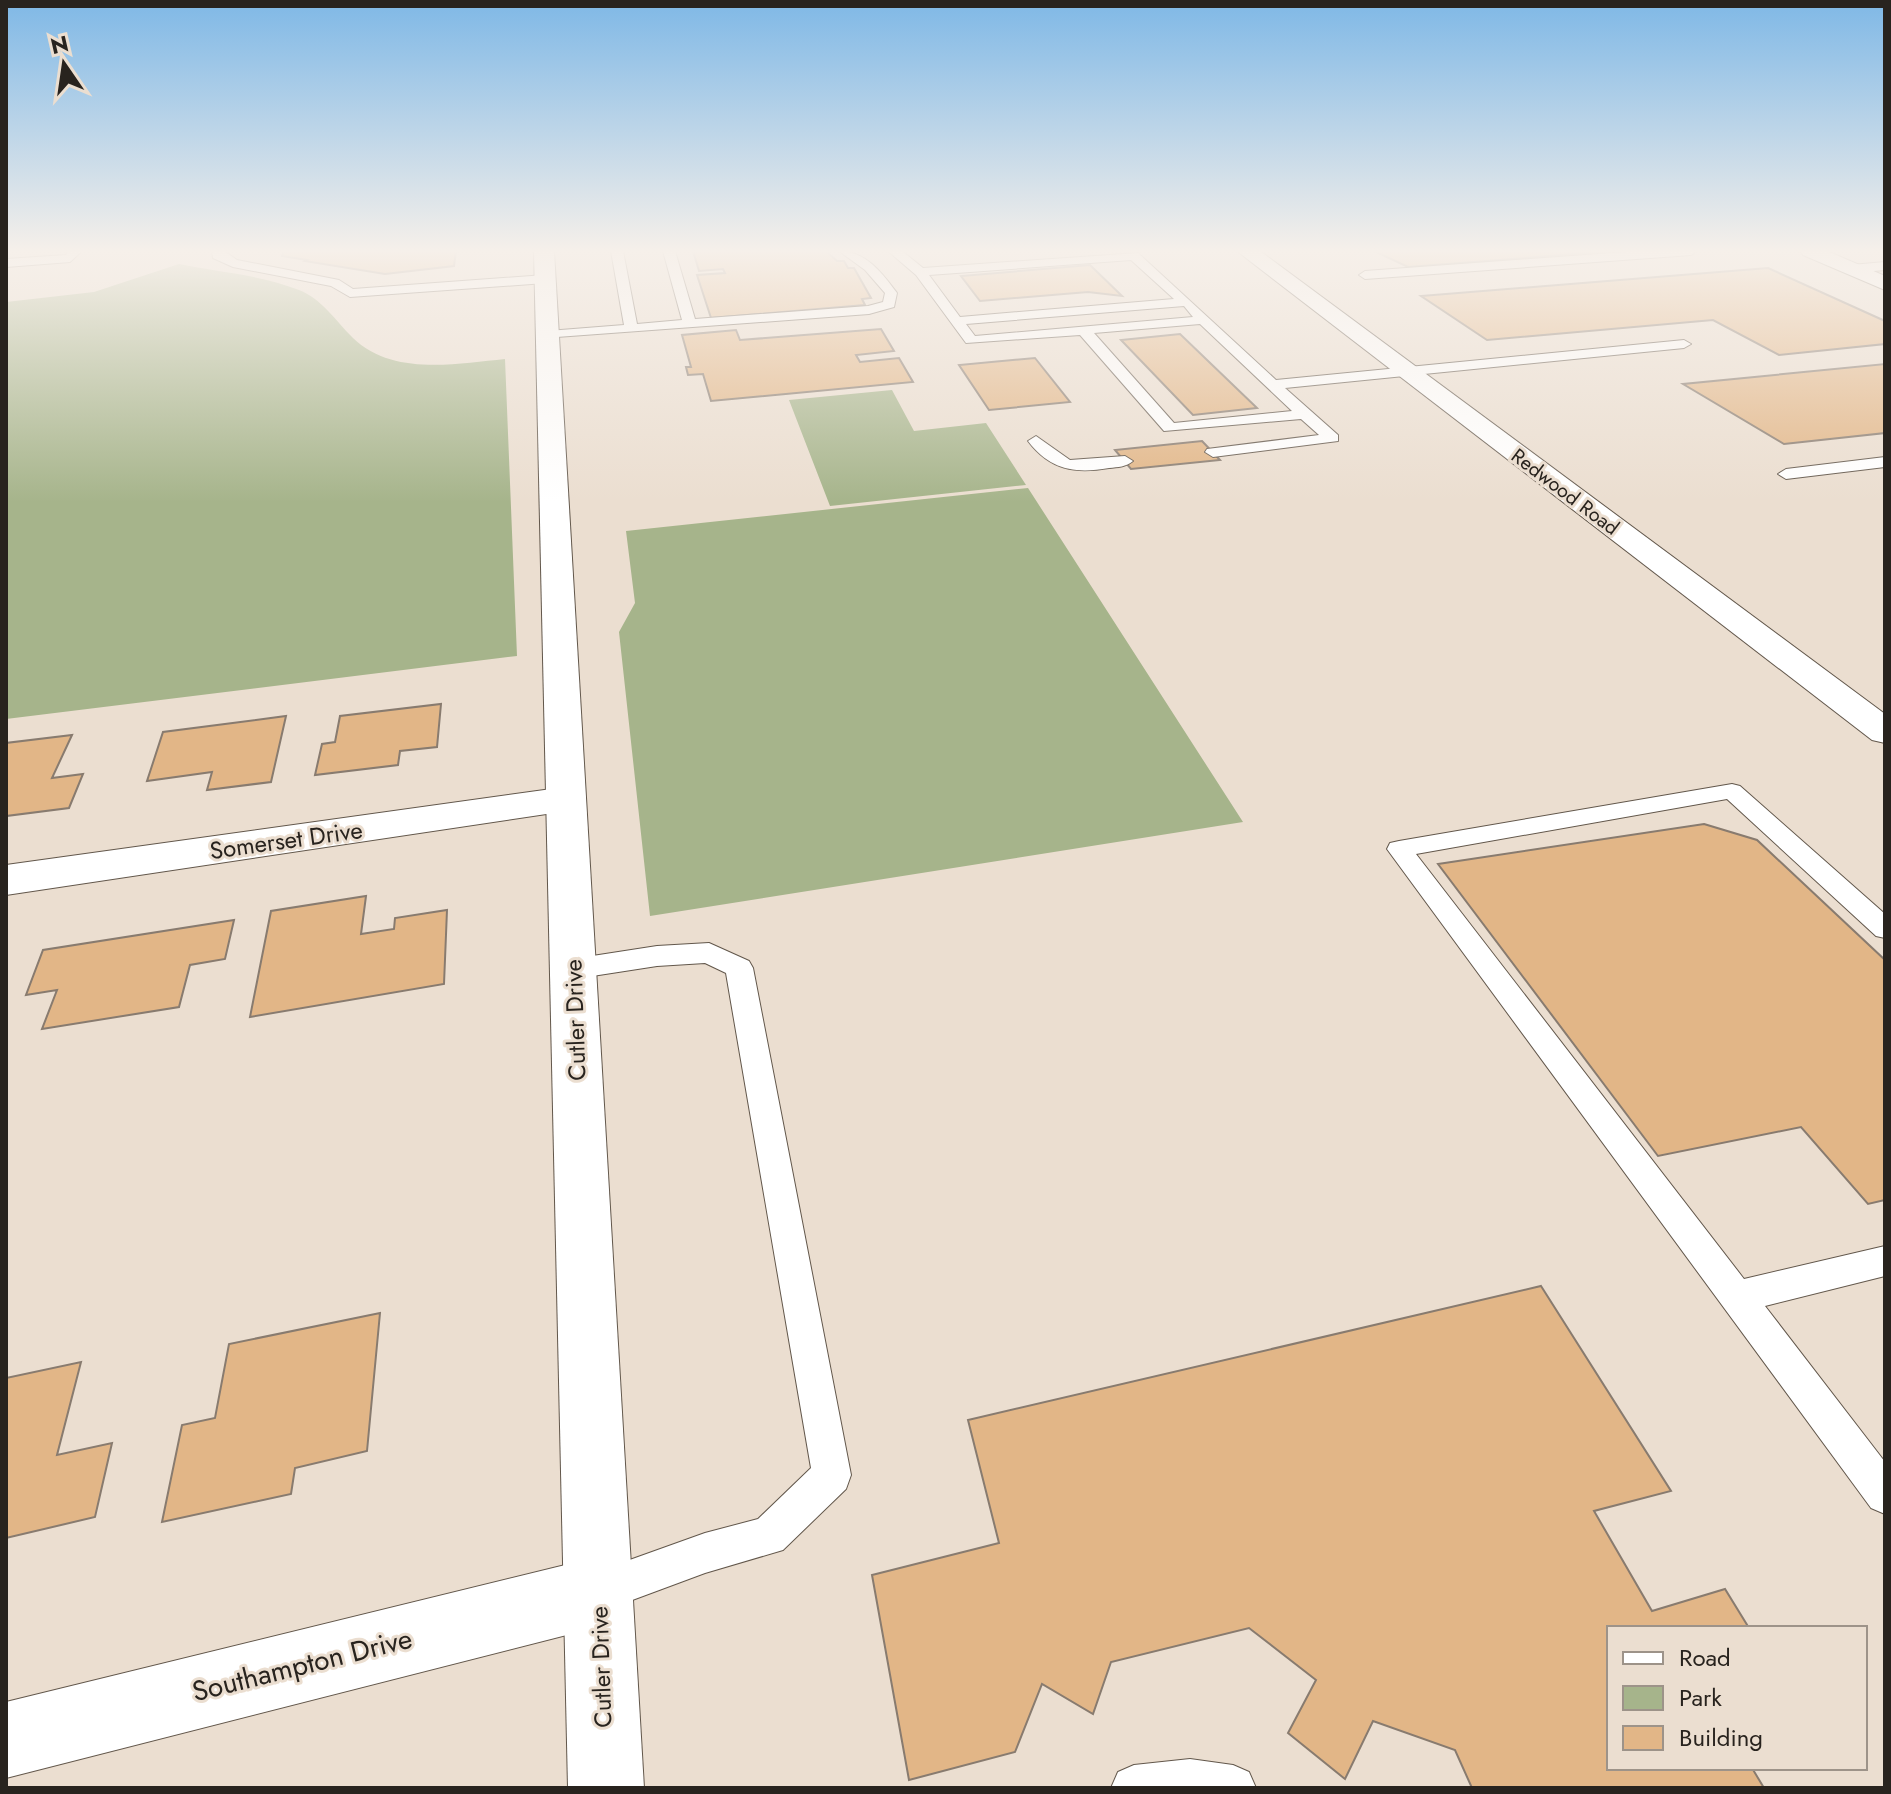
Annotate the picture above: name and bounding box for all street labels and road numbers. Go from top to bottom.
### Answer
street label: Redwood Road [1505,442,1625,542]
street label: Somerset Drive [207,812,365,868]
street label: Cutler Drive [555,959,595,1081]
street label: Cutler Drive [581,1606,621,1728]
street label: Southampton Drive [188,1618,416,1712]

